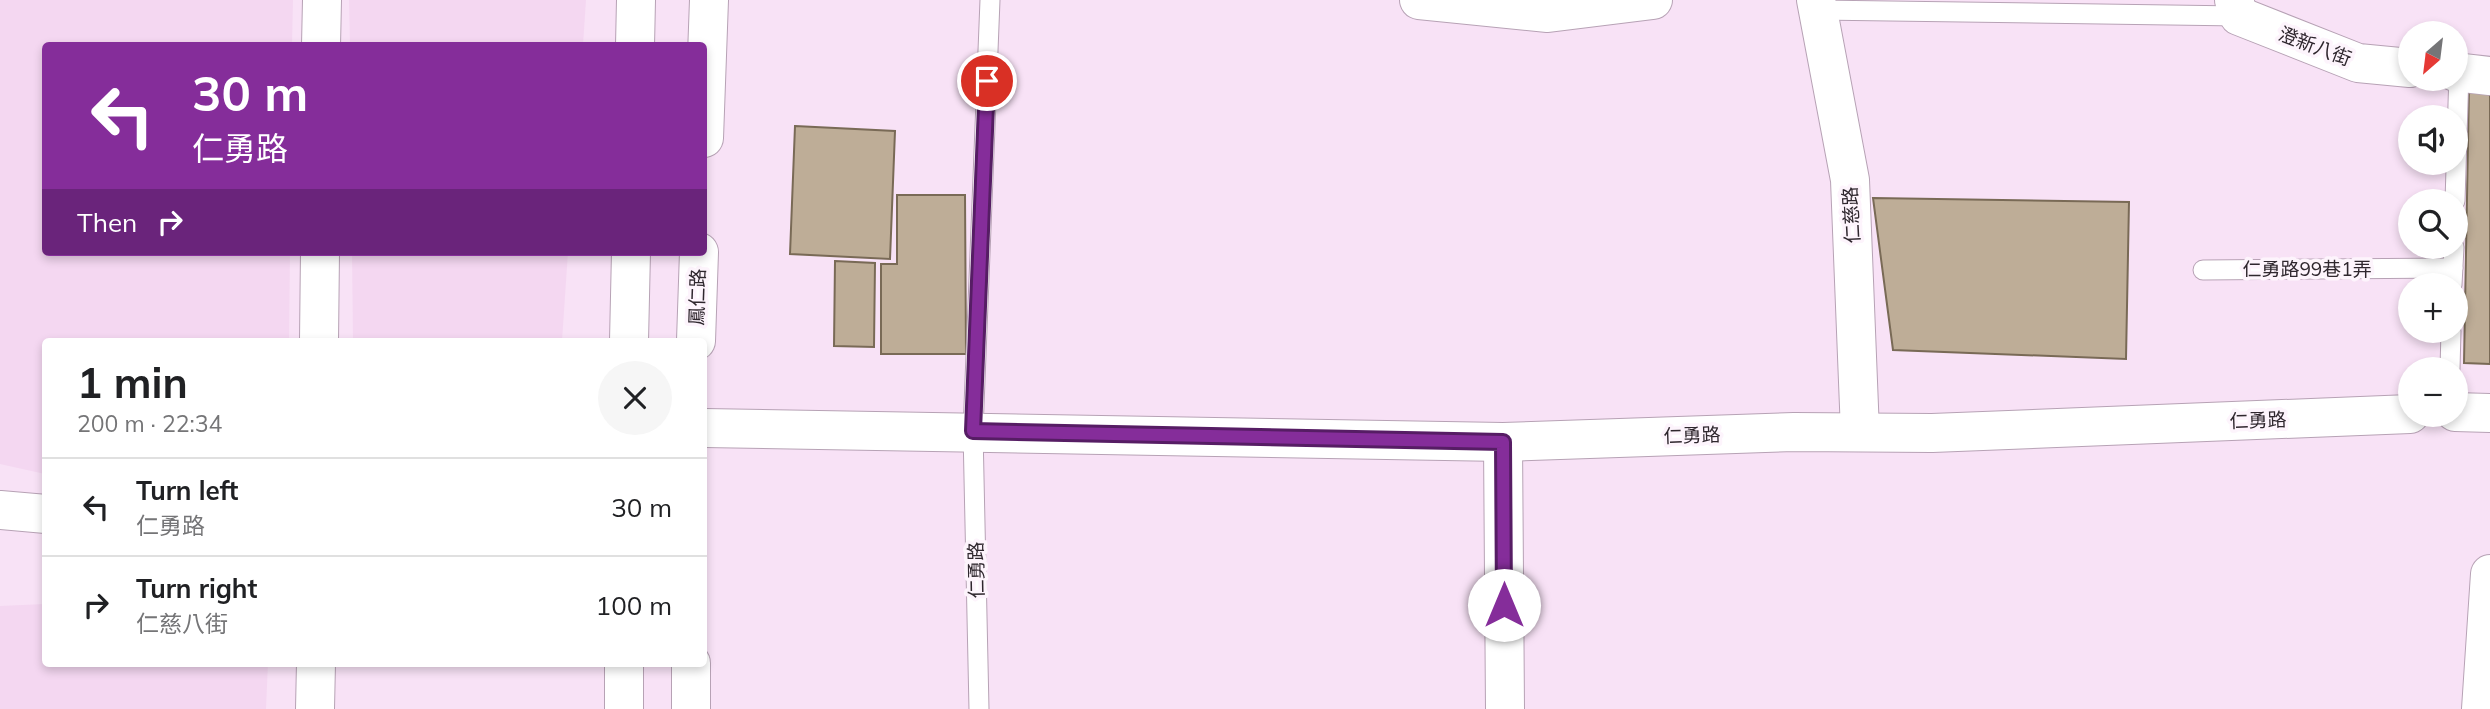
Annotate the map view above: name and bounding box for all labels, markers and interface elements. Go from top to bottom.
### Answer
street label: 澄新八街 [2275,21,2355,71]
north arrow [2398,21,2468,91]
map controls [2398,21,2468,427]
pin [957,51,1017,111]
text: 30 m [192,62,308,123]
icon: arrive [968,62,1006,100]
icon: left [77,70,168,161]
button: sound [2398,105,2468,175]
text: 仁勇路 [192,128,288,168]
street label: 仁慈路 [1838,186,1864,244]
button: search [2398,189,2468,259]
icon: right [151,203,189,241]
text: Then [77,206,137,239]
street label: 仁勇路99巷1弄 [2242,257,2372,281]
street label: 鳳仁路 [684,268,710,326]
button: + [2398,273,2468,343]
text: 1 min [77,356,188,409]
button: − [2398,357,2468,427]
button: close [598,361,672,435]
street label: 仁勇路 [2229,407,2287,433]
text: 200 m · 22:34 [77,409,222,438]
street label: 仁勇路 [1663,422,1721,448]
text: Turn left [136,474,238,507]
icon: left [77,488,115,526]
text: 30 m [611,491,672,524]
text: 仁勇路 [136,511,205,540]
street label: 仁勇路 [964,541,988,599]
position arrow [1467,568,1541,642]
text: Turn right [136,572,257,605]
icon: right [77,586,115,624]
text: 100 m [596,589,672,622]
text: 仁慈八街 [136,609,228,638]

